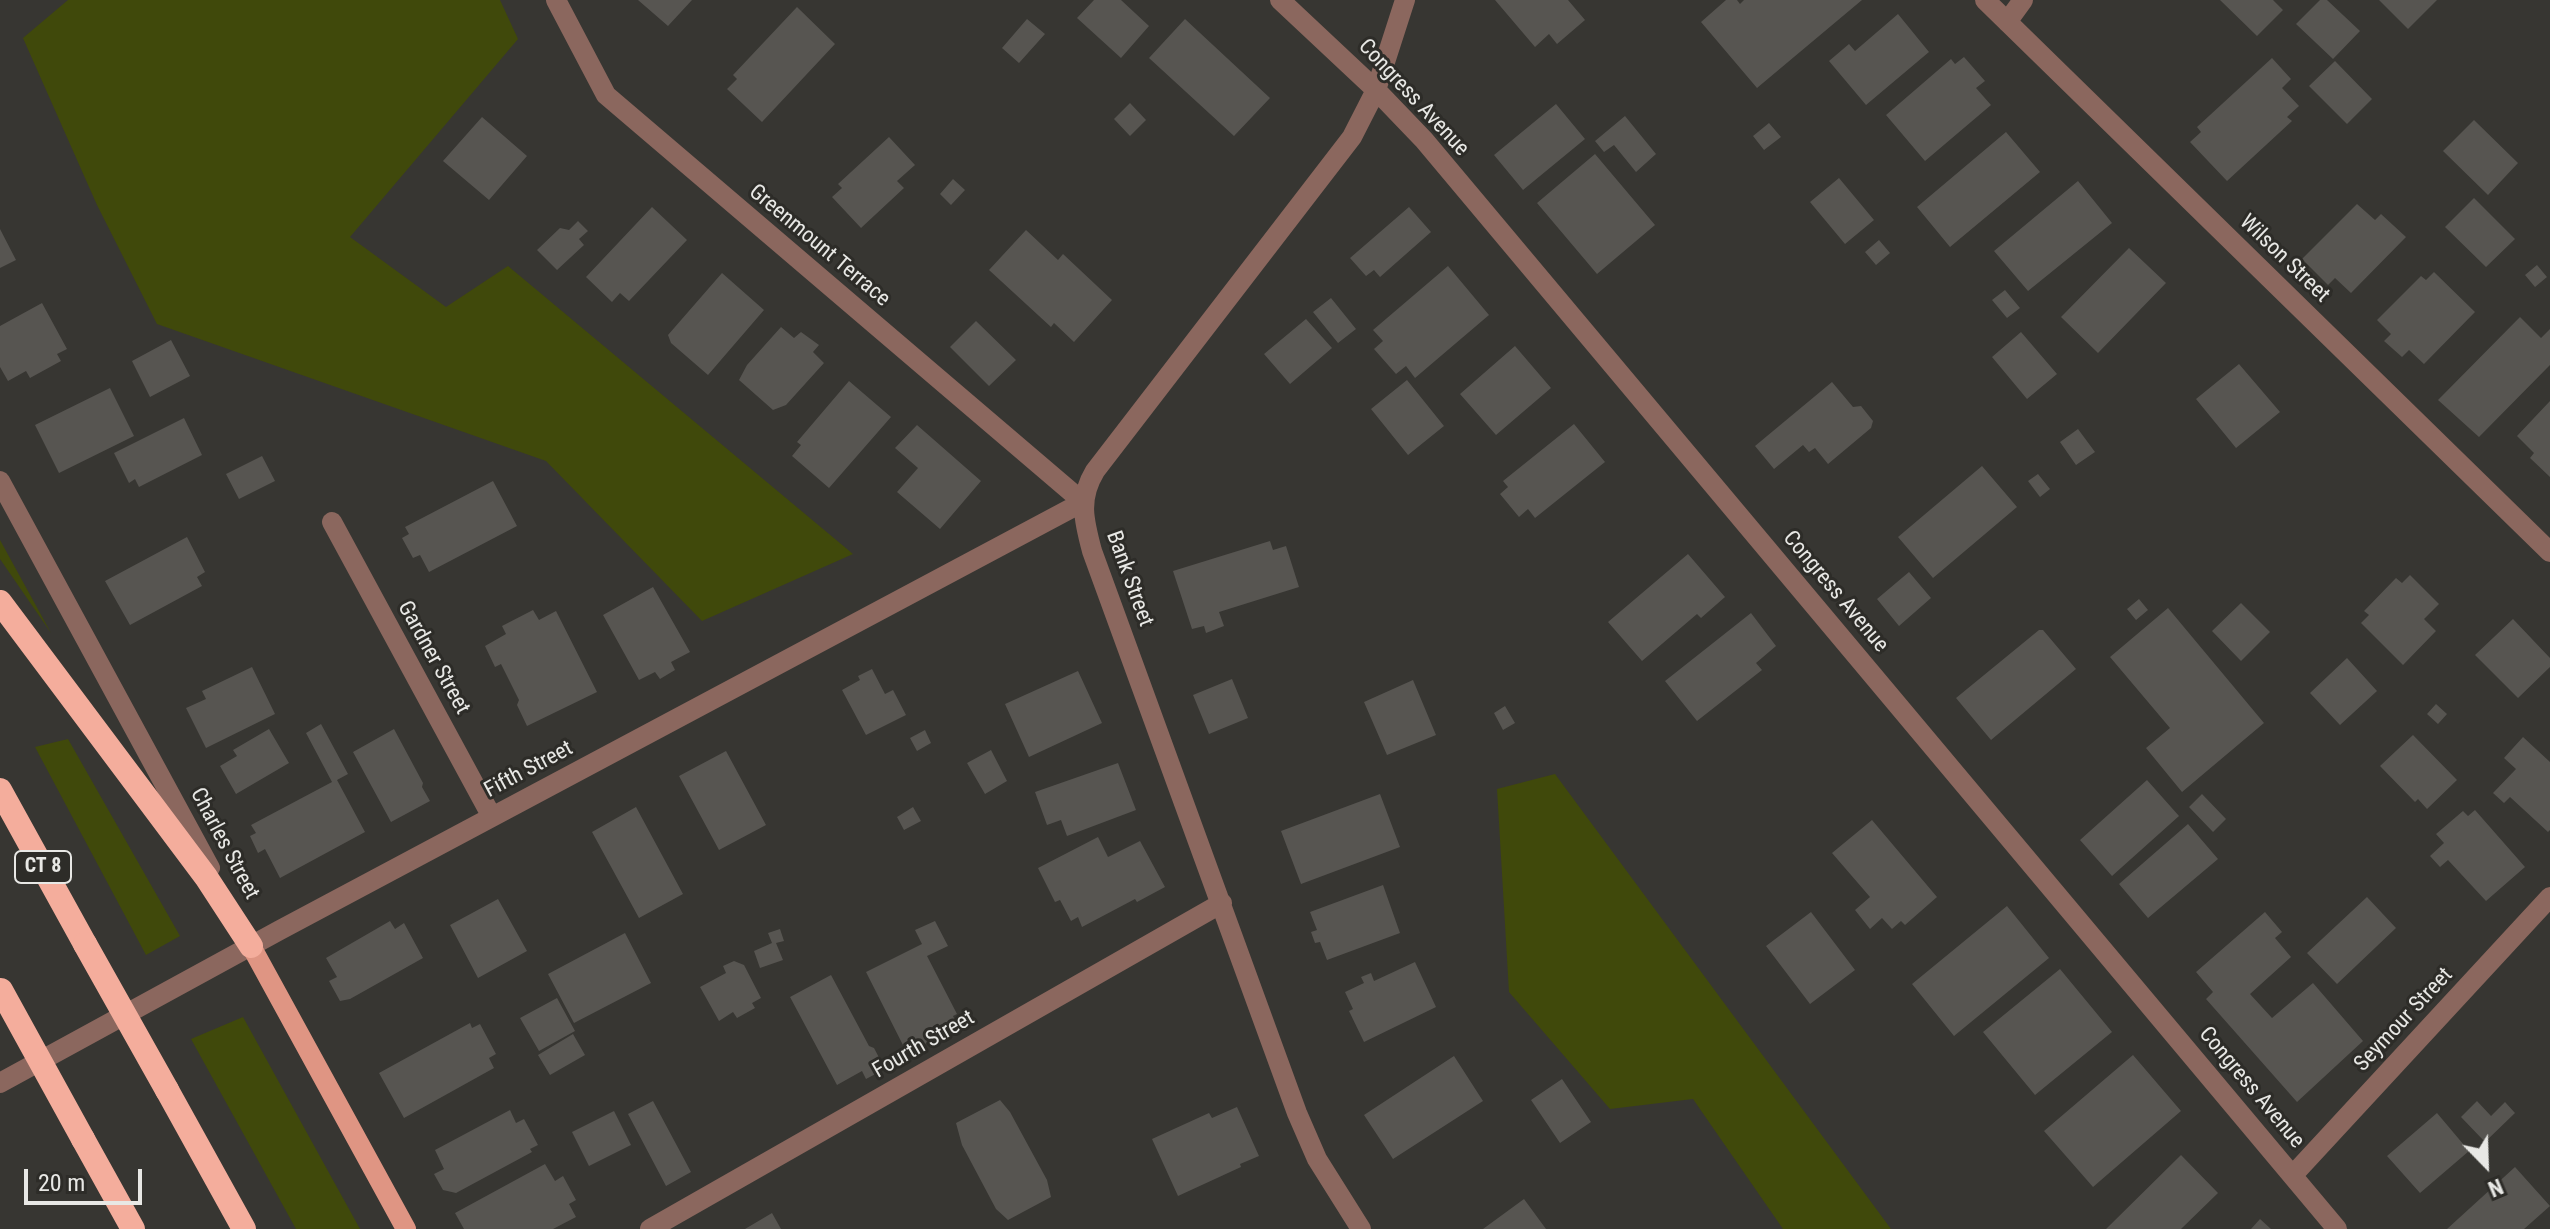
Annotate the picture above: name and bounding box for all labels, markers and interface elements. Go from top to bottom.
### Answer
street label: Congress Avenue [1352,34,1474,162]
street label: Greenmount Terrace [743,179,895,313]
street label: Wilson Street [2233,209,2335,309]
street label: Congress Avenue [1777,526,1893,658]
street label: Bank Street [1100,528,1158,630]
street label: Gardner Street [391,597,475,719]
street label: Fifth Street [480,736,578,804]
street label: Charles Street [184,784,264,904]
road number: CT 8 [15,851,71,883]
street label: Seymour Street [2349,963,2459,1077]
street label: Fourth Street [868,1005,980,1085]
street label: Congress Avenue [2193,1022,2309,1154]
north arrow [2446,1125,2526,1205]
scale bar [28,1153,146,1203]
text: 20 m [38,1169,85,1197]
text: N [2484,1173,2507,1202]

